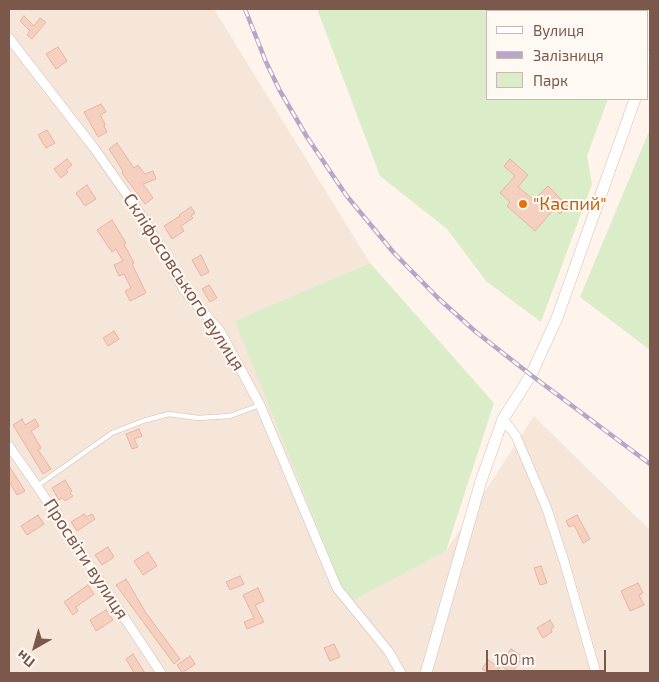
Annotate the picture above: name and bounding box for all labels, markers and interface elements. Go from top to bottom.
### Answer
legend [487,10,649,100]
text: Вулиця [533,21,584,39]
text: Залізниця [533,46,604,64]
text: Парк [533,71,568,89]
street label: Скліфосовського вулиця [119,189,249,375]
place label: "Каспий" [533,193,607,215]
marker: "Каспий" [517,198,529,210]
street label: Просвіти вулиця [39,495,133,623]
north arrow [10,622,60,672]
scale bar [489,640,609,672]
text: Пн [13,647,38,672]
text: 100 m [494,650,535,668]

